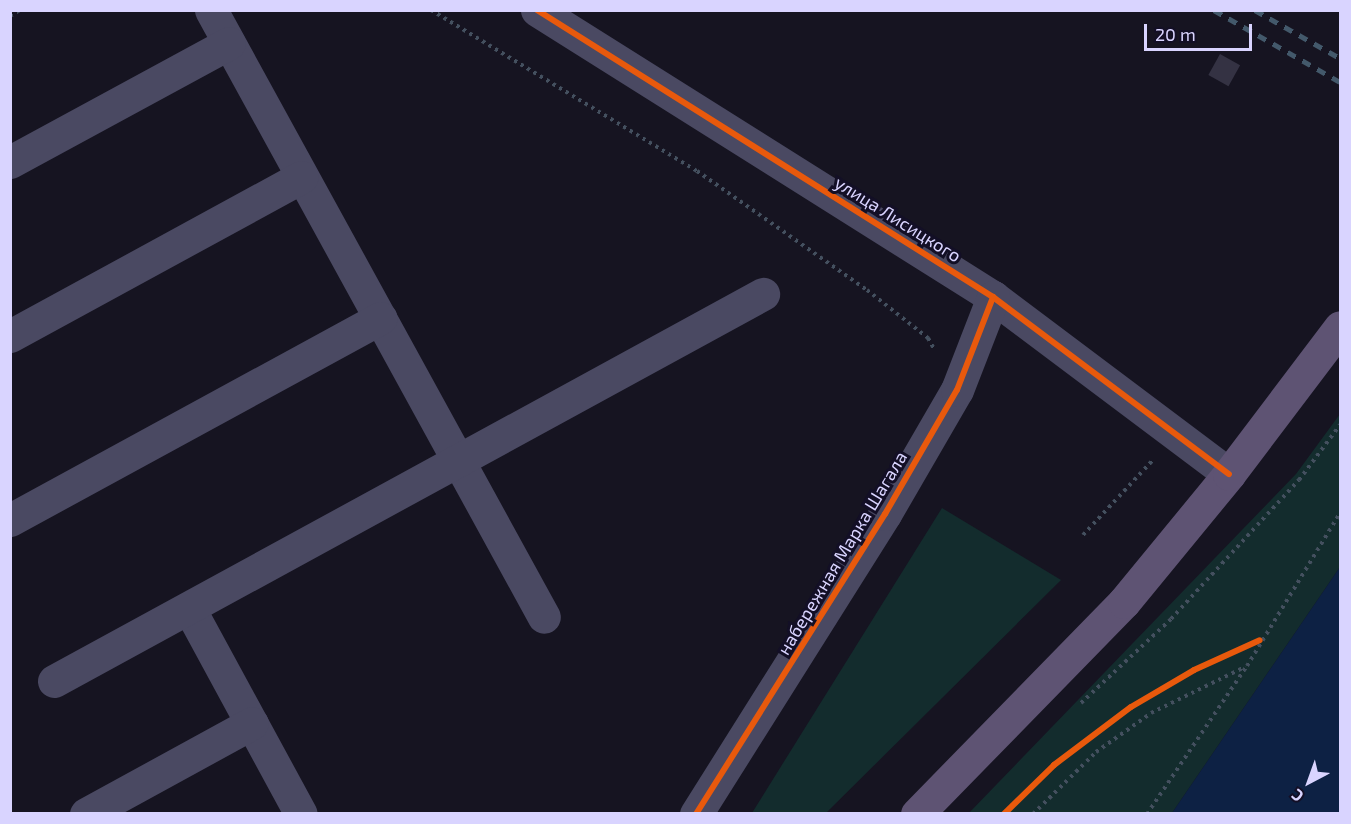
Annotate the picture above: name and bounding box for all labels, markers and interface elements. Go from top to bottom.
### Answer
scale bar [1147,12,1255,50]
text: 20 m [1155,23,1196,45]
street label: улица Лисицкого [831,171,965,267]
street label: набережная Марка Шагала [773,447,911,659]
north arrow [1279,752,1339,812]
text: С [1287,786,1307,806]

